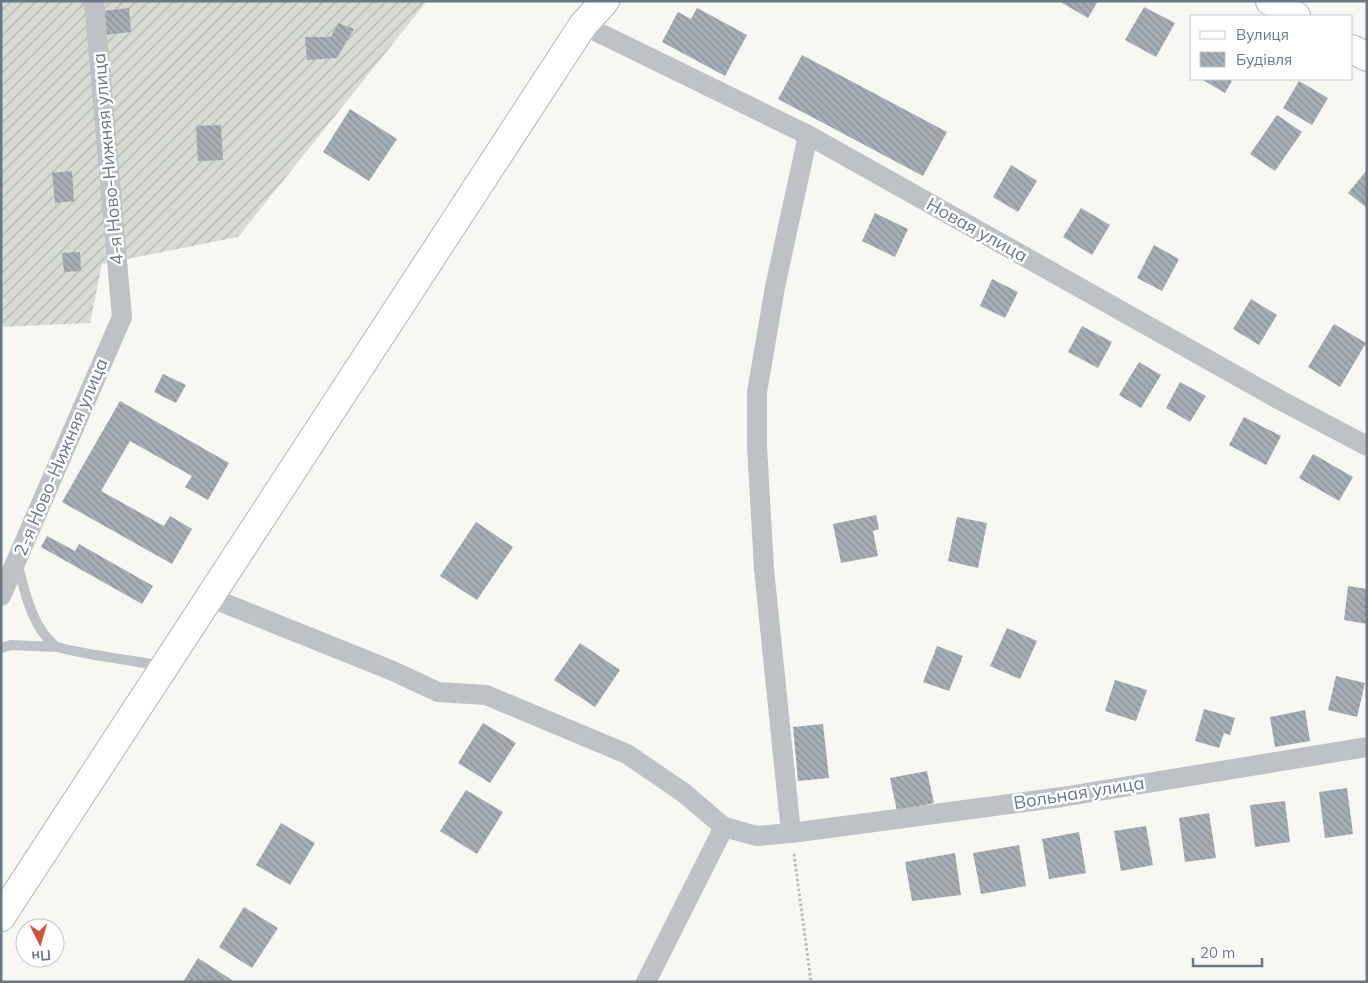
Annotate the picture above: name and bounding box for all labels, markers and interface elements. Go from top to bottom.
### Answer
legend [1190,15,1353,80]
text: Вулиця [1236,25,1289,44]
text: Будівля [1236,50,1292,69]
street label: 4-я Ново-Нижняя улица [87,52,128,266]
street label: Новая улица [923,192,1032,267]
street label: 2-я Ново-Нижняя улица [8,354,113,559]
street label: Вольная улица [1012,771,1146,814]
north arrow [15,918,65,968]
scale bar [1193,936,1262,968]
text: 20 m [1200,943,1235,962]
text: Пн [31,946,52,966]

